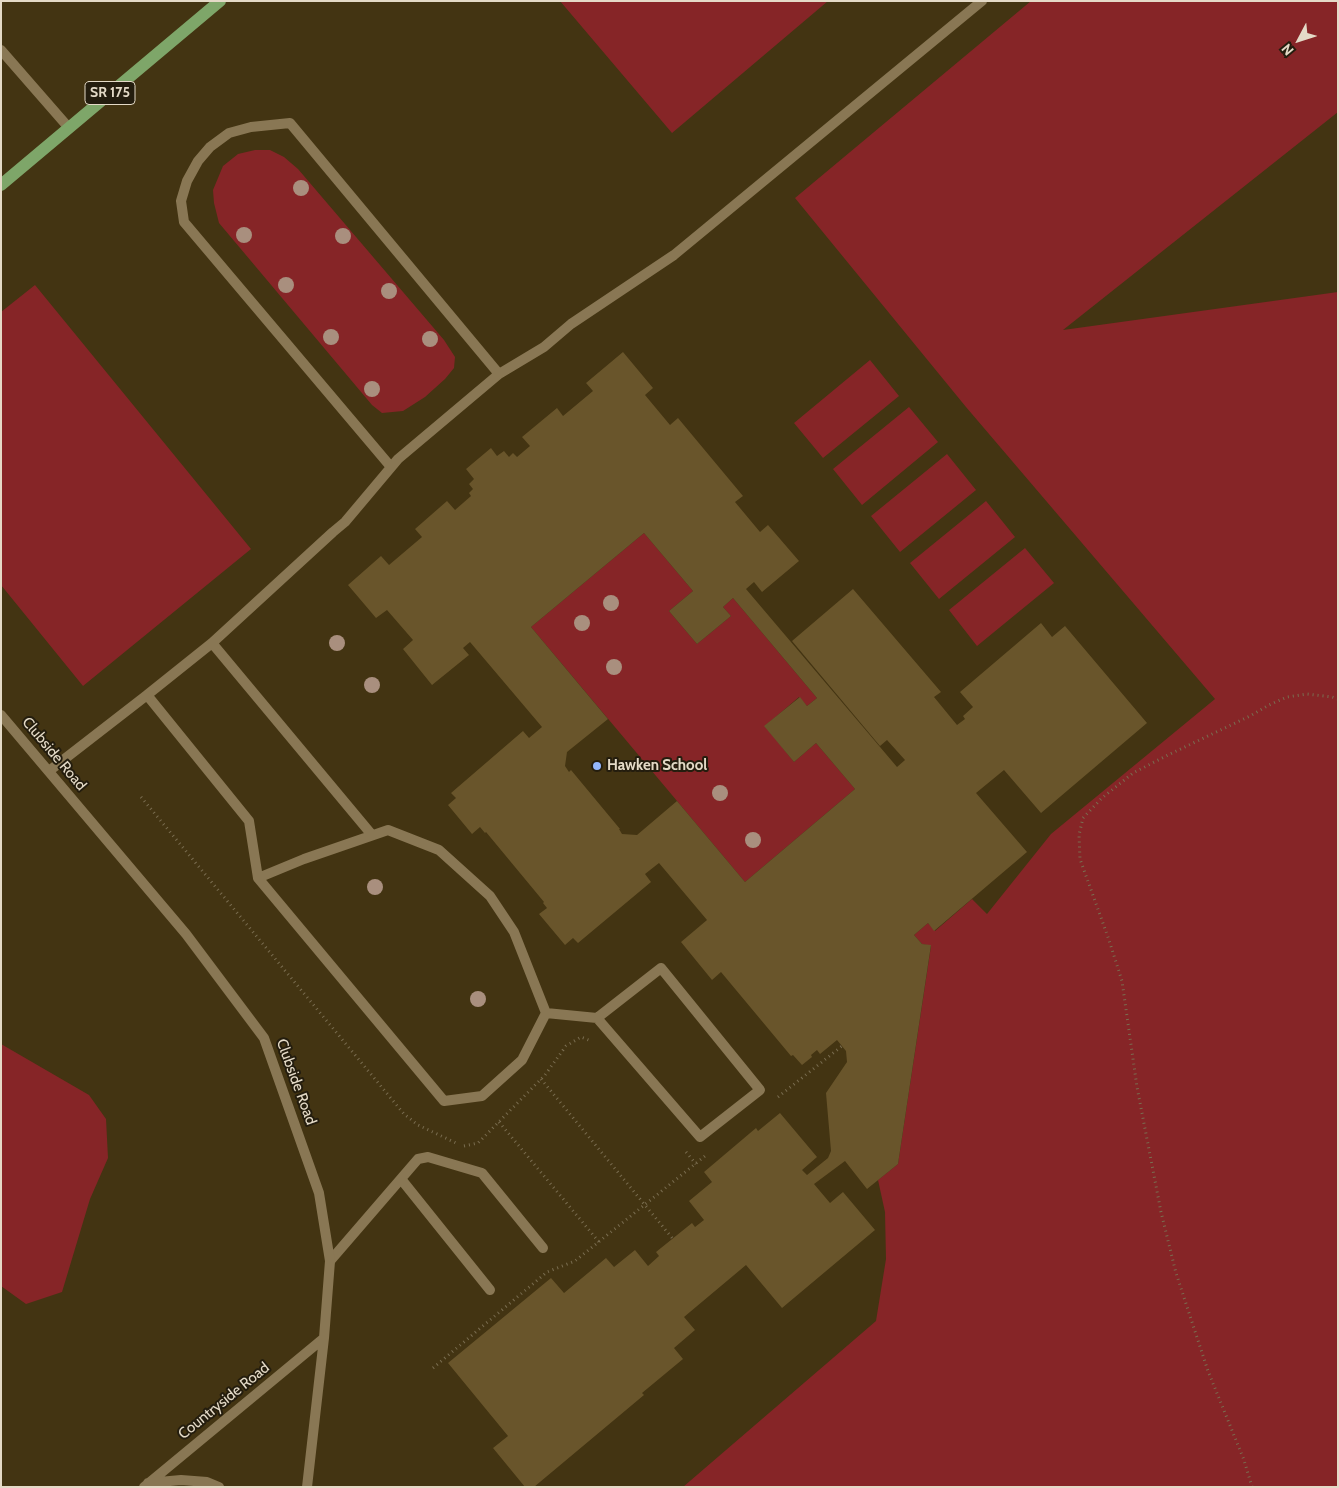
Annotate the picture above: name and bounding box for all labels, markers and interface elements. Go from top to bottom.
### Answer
north arrow [1274,15,1324,65]
text: N [1277,40,1298,59]
road number: SR 175 [85,82,135,105]
street label: Clubside Road [18,714,90,794]
place label: Hawken School [607,757,707,775]
marker: Hawken School [591,760,603,772]
street label: Clubside Road [272,1037,320,1127]
street label: Countryside Road [175,1359,273,1443]

